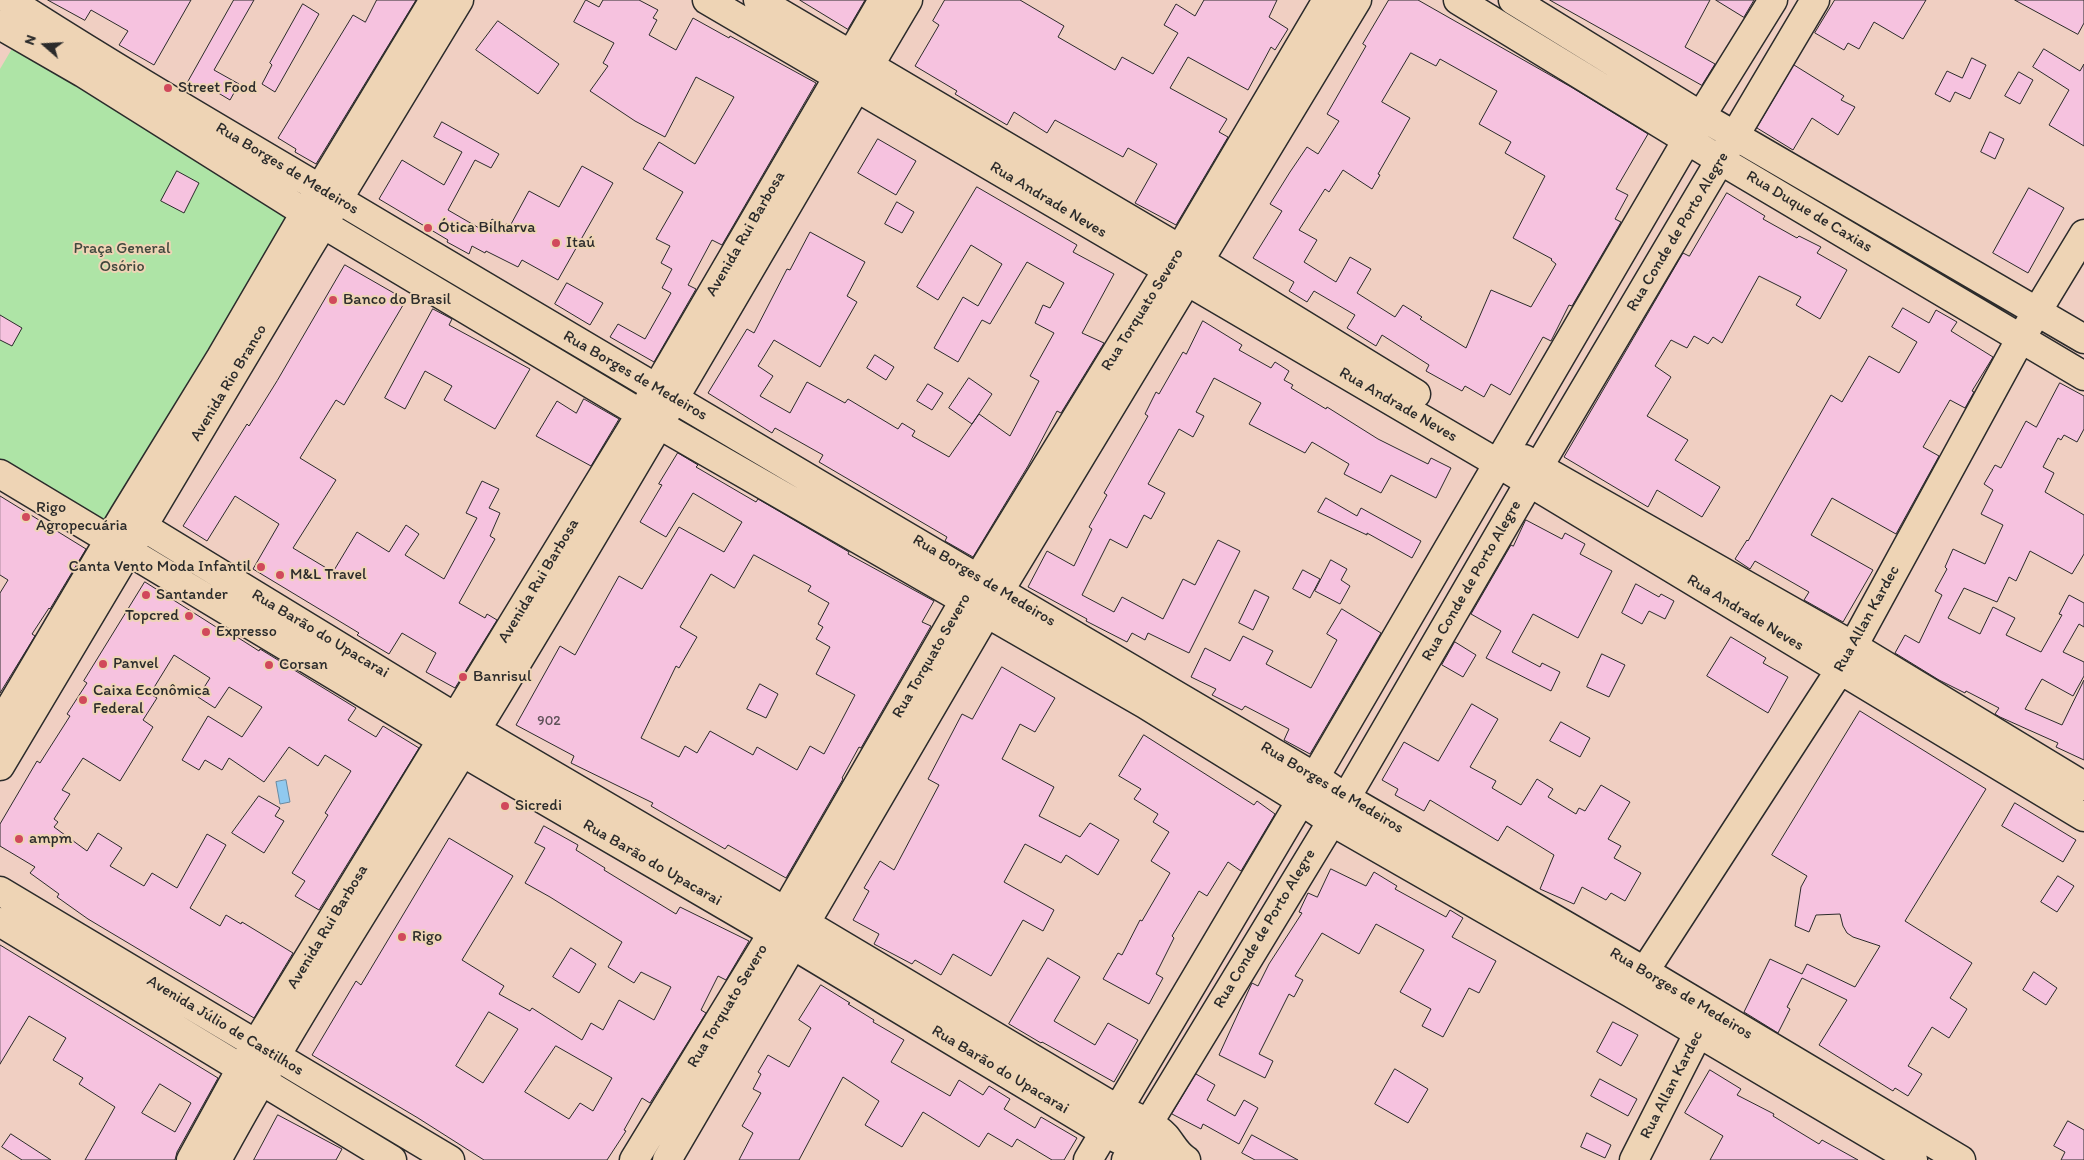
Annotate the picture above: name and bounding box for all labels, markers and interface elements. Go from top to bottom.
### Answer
north arrow [20,20,70,70]
text: N [21,33,40,47]
place label: Street Food [178,78,257,98]
marker: Street Food [162,82,174,94]
street label: Rua Borges de Medeiros [212,119,362,219]
street label: Rua Conde de Porto Alegre [1623,149,1733,315]
street label: Rua Andrade Neves [986,157,1110,243]
street label: Rua Duque de Caxias [1742,167,1876,257]
street label: Avenida Rui Barbosa [702,168,790,300]
place label: Ótica Bilharva [438,218,536,238]
marker: Ótica Bilharva [422,222,434,234]
place label: Itaú [566,233,595,253]
marker: Itaú [550,237,562,249]
park label: Praça General Osório [74,239,170,277]
street label: Rua Torquato Severo [1098,245,1188,375]
place label: Banco do Brasil [343,290,451,310]
marker: Banco do Brasil [327,294,339,306]
street label: Avenida Rio Branco [187,321,271,445]
street label: Rua Borges de Medeiros [559,327,711,425]
street label: Rua Andrade Neves [1336,363,1460,447]
street label: Rua Conde de Porto Alegre [1418,497,1526,665]
place label: Rigo Agropecuária [36,498,127,536]
marker: Rigo Agropecuária [20,511,32,523]
street label: Avenida Rui Barbosa [494,515,584,647]
street label: Rua Borges de Medeiros [909,531,1059,631]
place label: Canta Vento Moda Infantil [69,557,251,577]
marker: Canta Vento Moda Infantil [255,561,267,573]
street label: Rua Allan Kardec [1830,562,1904,676]
place label: M&L Travel [290,565,367,585]
marker: M&L Travel [274,569,286,581]
street label: Rua Andrade Neves [1683,570,1807,656]
place label: Santander [156,585,228,605]
street label: Rua Barão do Upacarai [248,585,392,683]
marker: Santander [140,589,152,601]
street label: Rua Torquato Severo [889,590,975,722]
place label: Topcred [125,606,179,626]
marker: Topcred [183,610,195,622]
place label: Expresso [216,622,277,642]
marker: Expresso [200,626,212,638]
place label: Panvel [113,654,159,674]
place label: Corsan [279,655,328,675]
marker: Panvel [97,658,109,670]
marker: Corsan [263,659,275,671]
place label: Banrisul [473,667,531,687]
marker: Banrisul [457,671,469,683]
place label: Caixa Econômica Federal [93,681,210,719]
marker: Caixa Econômica Federal [77,694,89,706]
house number: 902 [537,713,561,729]
street label: Rua Borges de Medeiros [1257,738,1407,838]
place label: Sicredi [515,796,562,816]
marker: Sicredi [499,800,511,812]
street label: Rua Barão do Upacarai [579,815,725,911]
place label: ampm [29,829,72,849]
marker: ampm [13,833,25,845]
street label: Rua Conde de Porto Alegre [1210,846,1320,1012]
street label: Avenida Rui Barbosa [283,861,373,993]
place label: Rigo [412,927,442,947]
marker: Rigo [396,931,408,943]
street label: Rua Torquato Severo [684,941,772,1071]
street label: Rua Borges de Medeiros [1606,944,1756,1044]
street label: Avenida Júlio de Castilhos [143,972,307,1080]
street label: Rua Barão do Upacarai [928,1021,1072,1119]
street label: Rua Allan Kardec [1636,1028,1708,1142]

